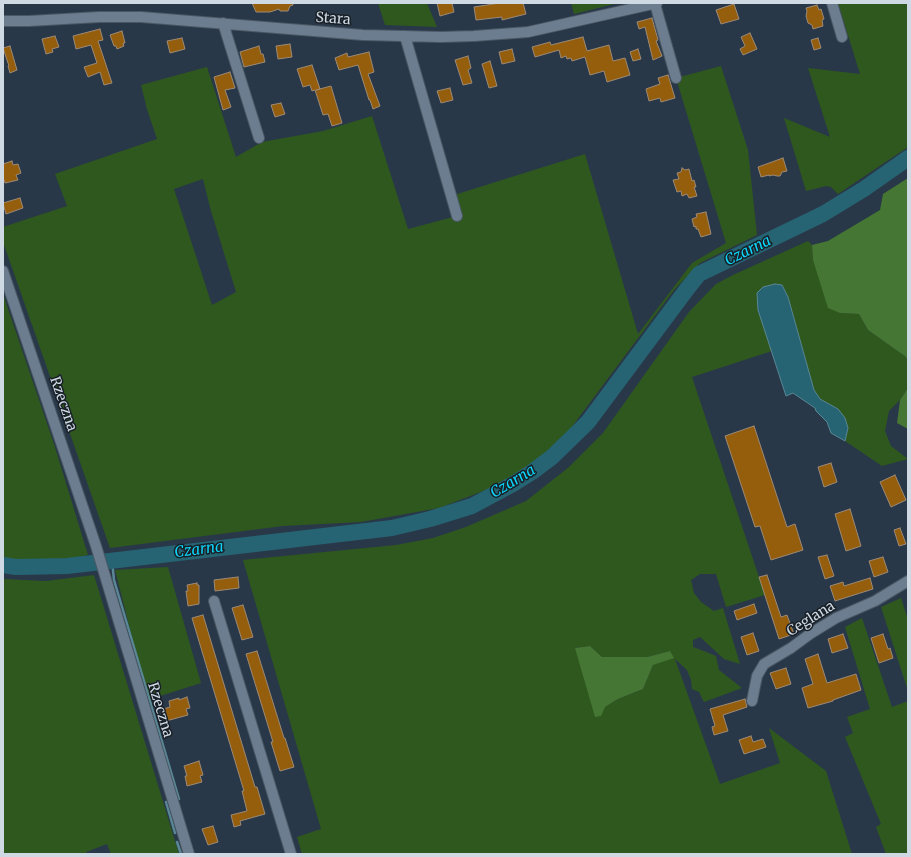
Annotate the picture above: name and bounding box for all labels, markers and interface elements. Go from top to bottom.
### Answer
street label: Stara [315,9,351,29]
water label: Czarna [722,232,774,270]
street label: Rzeczna [46,375,80,433]
water label: Czarna [487,462,539,502]
water label: Czarna [173,538,225,562]
street label: Ceglana [784,598,838,640]
street label: Rzeczna [144,680,176,740]

